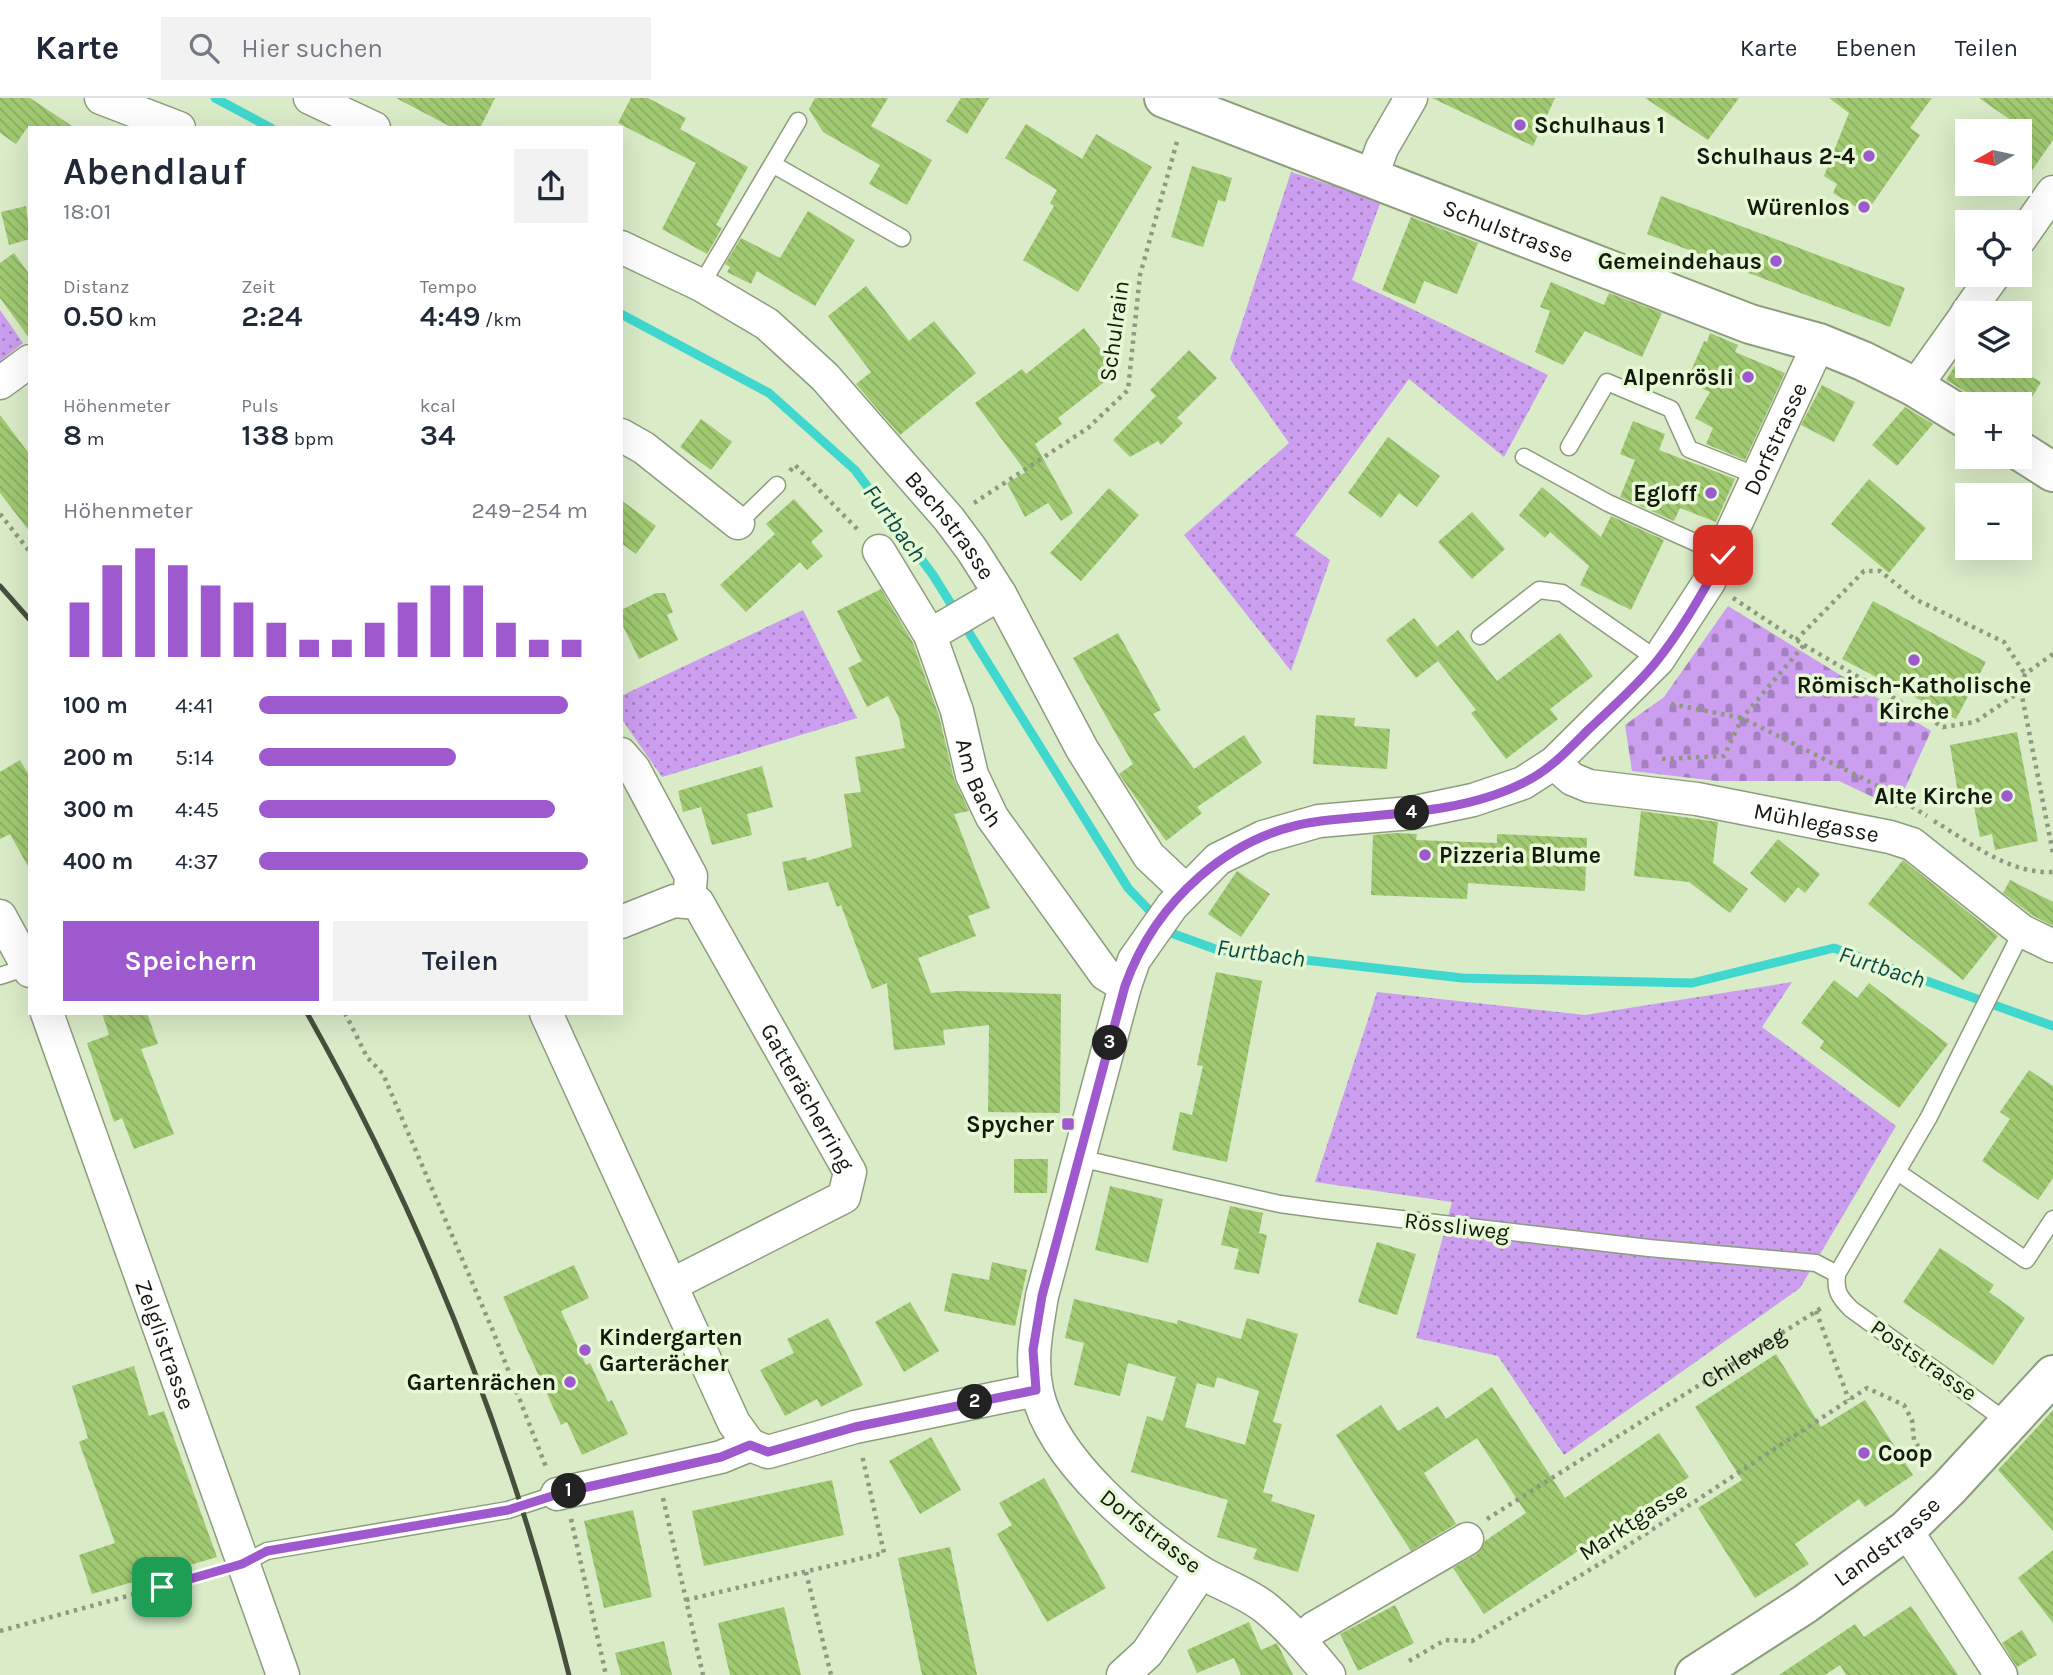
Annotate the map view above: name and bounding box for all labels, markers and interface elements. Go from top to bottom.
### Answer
search box [161,17,651,80]
text: Karte [35,29,119,67]
icon: search [185,29,223,67]
text: Hier suchen [241,33,383,64]
text: Karte [1740,34,1797,62]
text: Ebenen [1835,34,1917,62]
text: Teilen [1955,34,2018,62]
place label: Schulhaus 1 [1534,112,1665,139]
marker: Schulhaus 1 [1512,117,1528,133]
north arrow [1955,119,2032,196]
map controls [1955,119,2032,560]
place label: Schulhaus 2-4 [1696,143,1855,170]
marker: Schulhaus 2-4 [1861,148,1877,164]
text: Abendlauf [63,149,246,194]
button: share [514,149,588,223]
street label: Schulstrasse [1439,194,1577,269]
place label: Würenlos [1747,194,1850,221]
text: 18:01 [63,198,111,225]
marker: Würenlos [1856,199,1872,215]
button: locate [1955,210,2032,287]
place label: Gemeindehaus [1598,248,1762,275]
marker: Gemeindehaus [1768,253,1784,269]
text: Distanz [63,276,129,298]
text: Zeit [241,276,275,298]
text: Tempo [420,276,477,298]
street label: Schulrain [1094,279,1135,383]
text: 0.50 [63,298,124,334]
text: 2:24 [241,298,303,334]
text: 4:49 [420,298,481,334]
button: layers [1955,301,2032,378]
text: km [124,309,157,331]
text: /km [481,309,522,331]
place label: Alpenrösli [1623,364,1734,391]
marker: Alpenrösli [1740,369,1756,385]
street label: Dorfstrasse [1738,378,1813,499]
button: + [1955,392,2032,469]
text: Höhenmeter [63,395,170,417]
text: Puls [241,395,279,417]
text: kcal [420,395,456,417]
text: 8 [63,417,82,453]
text: 138 [241,417,289,453]
text: 34 [420,417,456,453]
text: m [82,428,104,450]
text: bpm [289,428,334,450]
street label: Bachstrasse [899,466,1000,585]
water label: Furtbach [857,479,933,567]
place label: Egloff [1633,480,1698,507]
button: − [1955,483,2032,560]
marker: Egloff [1703,485,1719,501]
text: Höhenmeter [63,497,193,524]
text: 249–254 m [471,497,588,524]
pin [1693,525,1753,585]
icon: check [1704,536,1742,574]
marker: Römisch-Katholische Kirche [1906,652,1922,668]
place label: Römisch-Katholische Kirche [1797,672,2031,725]
text: 100 m [63,692,128,719]
text: 4:41 [175,692,214,719]
street label: Am Bach [950,736,1008,833]
text: 200 m [63,744,134,771]
text: 5:14 [175,744,214,771]
place label: Alte Kirche [1874,783,1993,810]
marker: Alte Kirche [1999,788,2015,804]
text: 300 m [63,796,134,823]
text: 4:45 [175,796,219,823]
pin: 4 [1394,796,1430,830]
street label: Mühlegasse [1751,797,1881,849]
text: 4 [1406,801,1417,823]
place label: Pizzeria Blume [1439,842,1601,869]
marker: Pizzeria Blume [1417,847,1433,863]
text: 400 m [63,848,133,875]
text: 4:37 [175,848,218,875]
button: Speichern [63,921,319,1001]
button: Teilen [333,921,588,1001]
water label: Furtbach [1215,933,1307,973]
water label: Furtbach [1835,940,1929,994]
street label: Gatterächerring [755,1019,860,1176]
pin: 3 [1092,1026,1128,1060]
text: 3 [1104,1031,1115,1053]
place label: Spycher [966,1111,1054,1138]
marker: Spycher [1060,1116,1076,1132]
street label: Rössliweg [1403,1207,1511,1246]
street label: Zelglistrasse [129,1276,200,1413]
street label: Poststrasse [1865,1314,1982,1407]
street label: Chileweg [1696,1321,1791,1394]
place label: Kindergarten Garterächer [599,1324,743,1377]
marker: Kindergarten Garterächer [577,1342,593,1358]
place label: Gartenrächen [407,1369,556,1396]
marker: Gartenrächen [562,1374,578,1390]
pin: 2 [958,1384,992,1420]
text: 2 [969,1390,980,1412]
place label: Coop [1878,1440,1933,1467]
marker: Coop [1856,1445,1872,1461]
pin: 1 [552,1474,586,1508]
street label: Marktgasse [1574,1476,1692,1566]
text: 1 [565,1479,572,1501]
street label: Dorfstrasse [1095,1483,1207,1579]
street label: Landstrasse [1829,1491,1946,1592]
pin [132,1557,192,1617]
icon: arrive [143,1568,181,1606]

